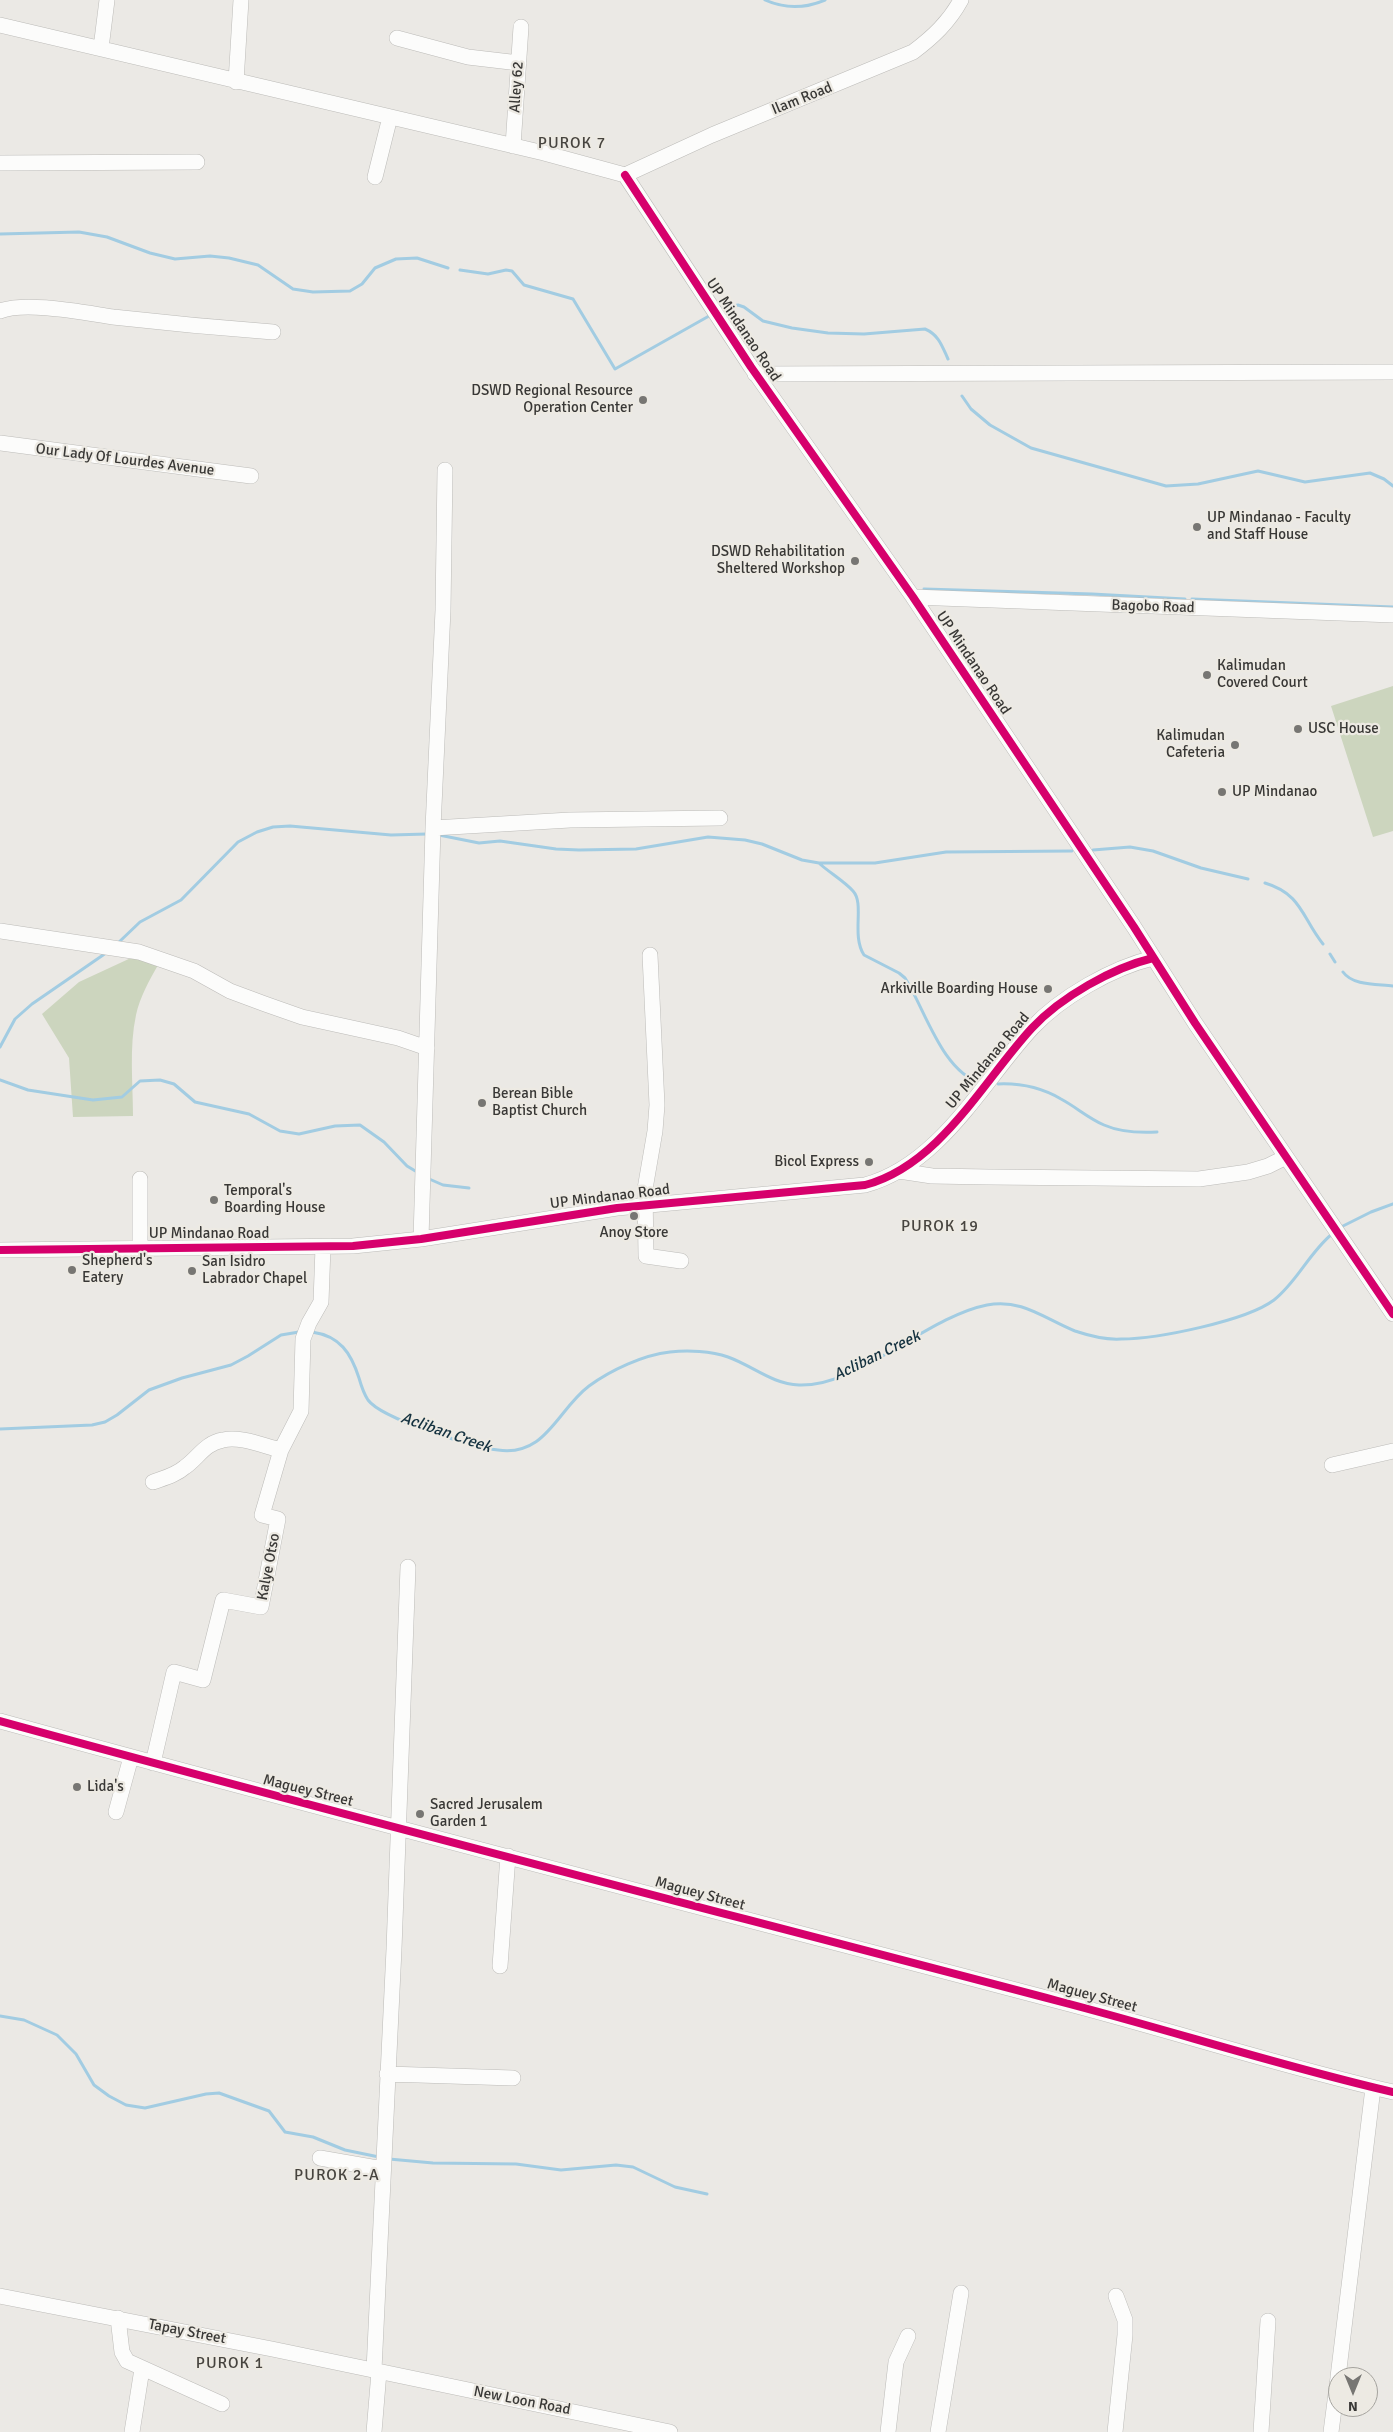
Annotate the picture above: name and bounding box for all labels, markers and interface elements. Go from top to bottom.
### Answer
street label: Alley 62 [506,61,528,113]
street label: Ilam Road [769,79,835,119]
district label: PUROK 7 [537,134,607,154]
street label: UP Mindanao Road [702,275,784,385]
place label: DSWD Regional Resource Operation Center [471,382,633,417]
marker: DSWD Regional Resource Operation Center [637,394,649,406]
street label: Our Lady Of Lourdes Avenue [35,440,215,480]
place label: UP Mindanao - Faculty and Staff House [1207,509,1351,544]
marker: UP Mindanao - Faculty and Staff House [1191,521,1203,533]
place label: DSWD Rehabilitation Sheltered Workshop [711,543,845,578]
marker: DSWD Rehabilitation Sheltered Workshop [849,555,861,567]
street label: Bagobo Road [1111,597,1195,617]
street label: UP Mindanao Road [932,608,1014,718]
place label: Kalimudan Covered Court [1217,657,1308,692]
marker: Kalimudan Covered Court [1201,669,1213,681]
place label: USC House [1308,720,1379,738]
marker: USC House [1292,723,1304,735]
place label: Kalimudan Cafeteria [1156,727,1225,762]
marker: Kalimudan Cafeteria [1229,739,1241,751]
place label: UP Mindanao [1232,783,1317,801]
marker: UP Mindanao [1216,786,1228,798]
place label: Arkiville Boarding House [881,980,1038,998]
marker: Arkiville Boarding House [1042,983,1054,995]
street label: UP Mindanao Road [942,1009,1034,1113]
place label: Berean Bible Baptist Church [492,1085,587,1120]
marker: Berean Bible Baptist Church [476,1097,488,1109]
place label: Bicol Express [774,1153,859,1171]
marker: Bicol Express [863,1156,875,1168]
street label: UP Mindanao Road [549,1181,671,1213]
place label: Temporal's Boarding House [224,1182,325,1217]
marker: Temporal's Boarding House [208,1194,220,1206]
marker: Anoy Store [628,1210,640,1222]
district label: PUROK 19 [900,1217,980,1237]
place label: Anoy Store [599,1224,669,1242]
street label: UP Mindanao Road [149,1225,269,1243]
place label: Shepherd's Eatery [82,1252,153,1287]
place label: San Isidro Labrador Chapel [202,1253,307,1288]
marker: Shepherd's Eatery [66,1264,78,1276]
marker: San Isidro Labrador Chapel [186,1265,198,1277]
water label: Acliban Creek [830,1327,924,1385]
water label: Acliban Creek [398,1409,494,1457]
street label: Kalye Otso [254,1532,284,1602]
street label: Maguey Street [261,1771,355,1811]
place label: Lida's [87,1778,124,1796]
marker: Lida's [71,1781,83,1793]
place label: Sacred Jerusalem Garden 1 [430,1796,543,1831]
marker: Sacred Jerusalem Garden 1 [414,1808,426,1820]
street label: Maguey Street [653,1873,747,1915]
street label: Maguey Street [1045,1975,1139,2017]
district label: PUROK 2-A [293,2166,381,2186]
street label: Tapay Street [147,2316,227,2348]
district label: PUROK 1 [195,2354,265,2374]
north arrow [1328,2367,1378,2417]
street label: New Loon Road [472,2383,572,2419]
text: N [1348,2398,1358,2415]

